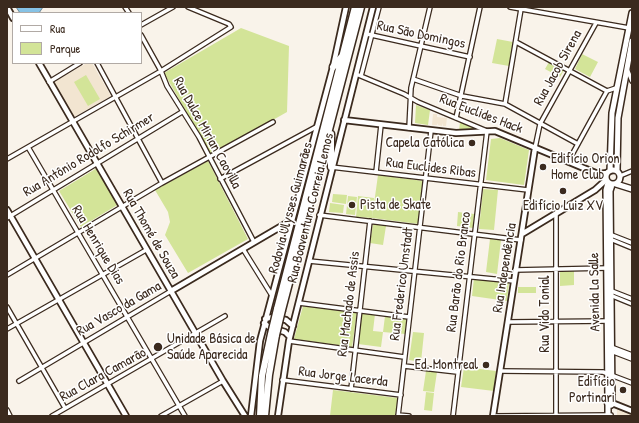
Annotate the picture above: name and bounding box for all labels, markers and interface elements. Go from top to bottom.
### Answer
legend [12,12,142,64]
street label: Rua São Domingos [375,17,467,53]
text: Rua [50,20,65,37]
street label: Rua Jacob Sirena [530,27,586,109]
text: Parque [50,40,80,57]
street label: Rua Dulce Mirian Caovilla [169,74,245,192]
street label: Rua Euclides Hack [437,90,525,138]
street label: Rua Antônio Rodolfo Schirmer [20,109,158,201]
street label: Rua Boaventura Correia Lemos [284,131,338,285]
place label: Capela Católica [385,135,464,151]
marker: Capela Católica [467,138,477,148]
street label: Rodovia Ulysses Guimarães [265,141,317,275]
place label: Edifício Orion Home Club [551,151,620,184]
street label: Rua Euclides Ribas [385,154,477,182]
marker: Edifício Orion Home Club [538,162,548,172]
street label: Rua Thomé de Souza [119,186,183,282]
marker: Edifício Luiz XV [558,186,568,196]
place label: Pista de Skate [360,197,431,213]
place label: Edifício Luiz XV [523,198,603,214]
marker: Pista de Skate [347,200,357,210]
street label: Rua Henrique Dias [68,202,128,288]
street label: Rua Barão do Rio Branco [443,211,475,333]
street label: Rua Independência [490,222,520,314]
street label: Rua Frederico Umstadt [387,226,417,342]
street label: Rua Machado de Assis [334,250,364,358]
street label: Avenida La Salle [586,252,604,332]
street label: Rua Vido Tonial [537,276,553,352]
street label: Rua Vasco da Gama [74,278,164,340]
place label: Unidade Básica de Saúde Aparecida [167,331,256,364]
marker: Unidade Básica de Saúde Aparecida [152,341,164,353]
street label: Rua Clara Camarão [57,344,149,406]
place label: Ed. Montreal [415,357,478,373]
marker: Ed. Montreal [481,360,491,370]
street label: Rua Jorge Lacerda [297,363,389,391]
place label: Edifício Portinari [569,374,615,406]
marker: Edifício Portinari [618,385,628,395]

